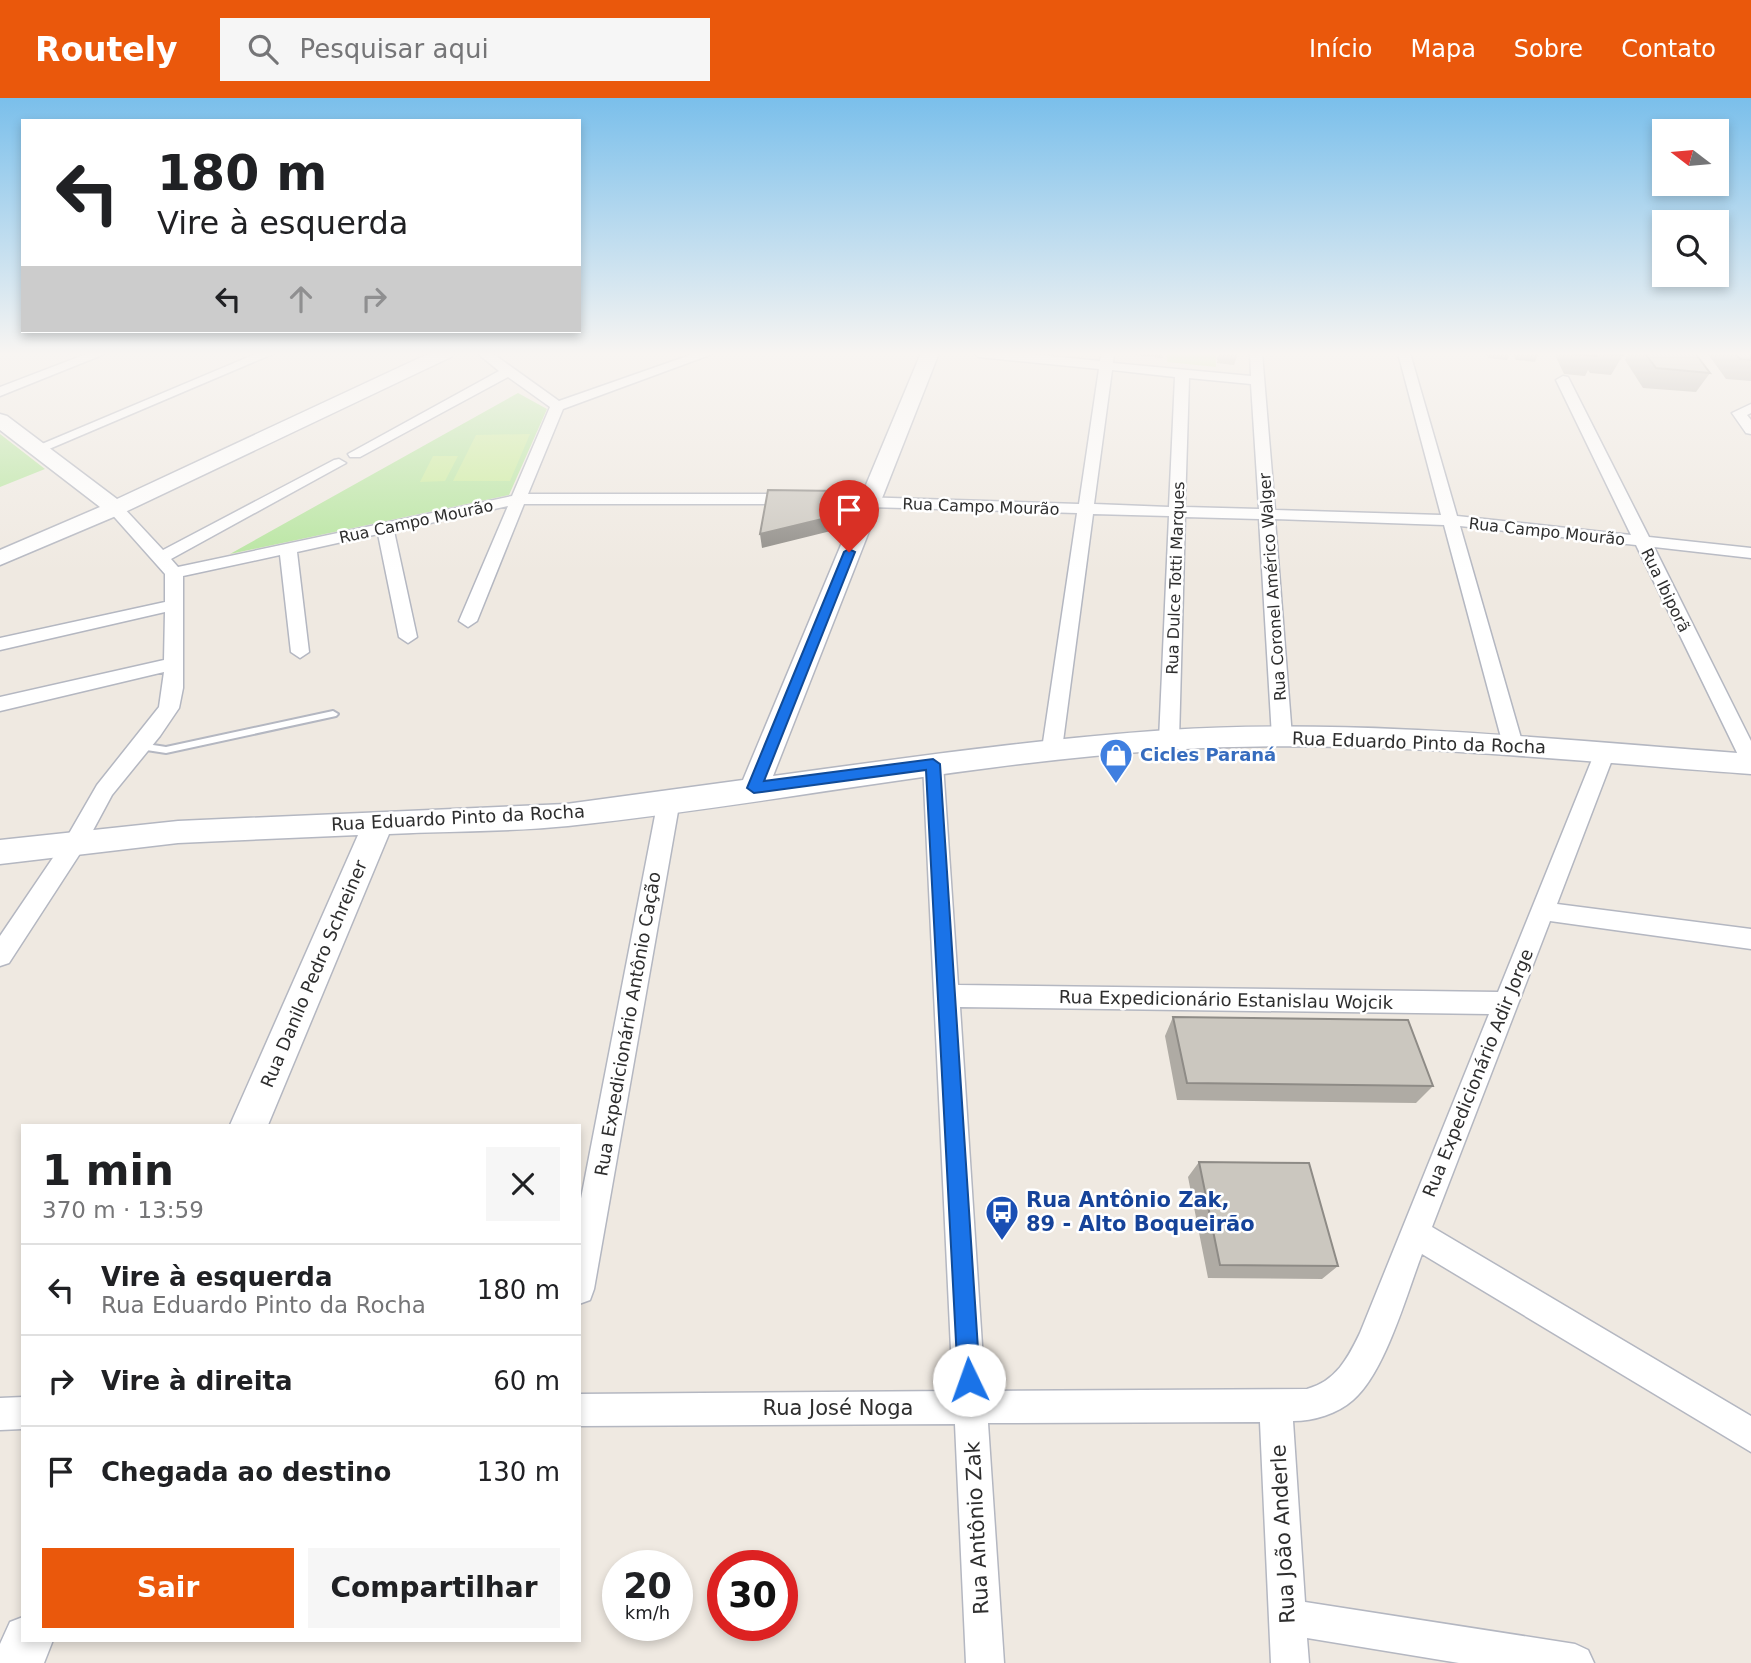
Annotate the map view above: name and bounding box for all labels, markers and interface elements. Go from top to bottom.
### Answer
search box [220,18,710,81]
text: Routely [35,30,178,69]
icon: search [244,30,282,68]
text: Pesquisar aqui [300,34,489,64]
text: Início [1309,35,1373,63]
text: Mapa [1411,35,1476,63]
text: Sobre [1514,35,1583,63]
text: Contato [1621,35,1716,63]
north arrow [1652,119,1729,196]
map controls [1652,119,1729,287]
text: 180 m [157,145,327,202]
icon: left [42,147,133,238]
text: Vire à esquerda [157,204,408,242]
button: search [1652,210,1729,287]
icon: left [209,280,247,318]
icon: ahead [282,280,320,318]
icon: right [355,280,393,318]
street label: Rua Coronel Américo Walger [1255,472,1290,702]
pin [819,480,879,552]
street label: Rua Dulce Totti Marques [1163,481,1188,675]
icon: arrive [830,491,868,529]
street label: Rua Campo Mourão [902,494,1060,519]
street label: Rua Campo Mourão [337,496,495,547]
street label: Rua Campo Mourão [1468,514,1626,549]
street label: Rua Ibiporã [1637,545,1694,635]
street label: Rua Eduardo Pinto da Rocha [1292,728,1546,757]
shop icon: Cicles Paraná [1097,736,1135,785]
place label: Cicles Paraná [1140,744,1276,765]
street label: Rua Eduardo Pinto da Rocha [330,800,585,835]
street label: Rua Danilo Pedro Schreiner [256,856,371,1091]
street label: Rua Expedicionário Antônio Cação [590,870,665,1178]
street label: Rua Expedicionário Adir Jorge [1418,946,1537,1200]
street label: Rua Expedicionário Estanislau Wojcik [1059,986,1394,1013]
text: 1 min [42,1146,174,1195]
button: close [486,1147,560,1221]
place label: Rua Antônio Zak, 89 - Alto Boqueirão [1026,1188,1255,1236]
bus stop icon: Rua Antônio Zak, 89 - Alto Boqueirão [983,1193,1021,1242]
text: 370 m · 13:59 [42,1197,204,1223]
text: Vire à esquerda [101,1262,333,1292]
icon: left [42,1271,80,1309]
text: 180 m [477,1275,560,1305]
text: Rua Eduardo Pinto da Rocha [101,1292,426,1318]
position arrow [932,1343,1006,1417]
icon: right [42,1362,80,1400]
text: Vire à direita [101,1366,293,1396]
text: 60 m [493,1366,560,1396]
street label: Rua José Noga [763,1396,913,1420]
street label: Rua Antônio Zak [960,1440,994,1615]
street label: Rua João Anderle [1266,1444,1300,1624]
icon: arrive [42,1453,80,1491]
text: Chegada ao destino [101,1457,391,1487]
text: 130 m [477,1457,560,1487]
button: Sair [42,1548,294,1628]
button: Compartilhar [308,1548,560,1628]
speed limit sign: 30 [707,1550,798,1641]
text: 20 [623,1566,672,1606]
text: km/h [625,1602,670,1623]

